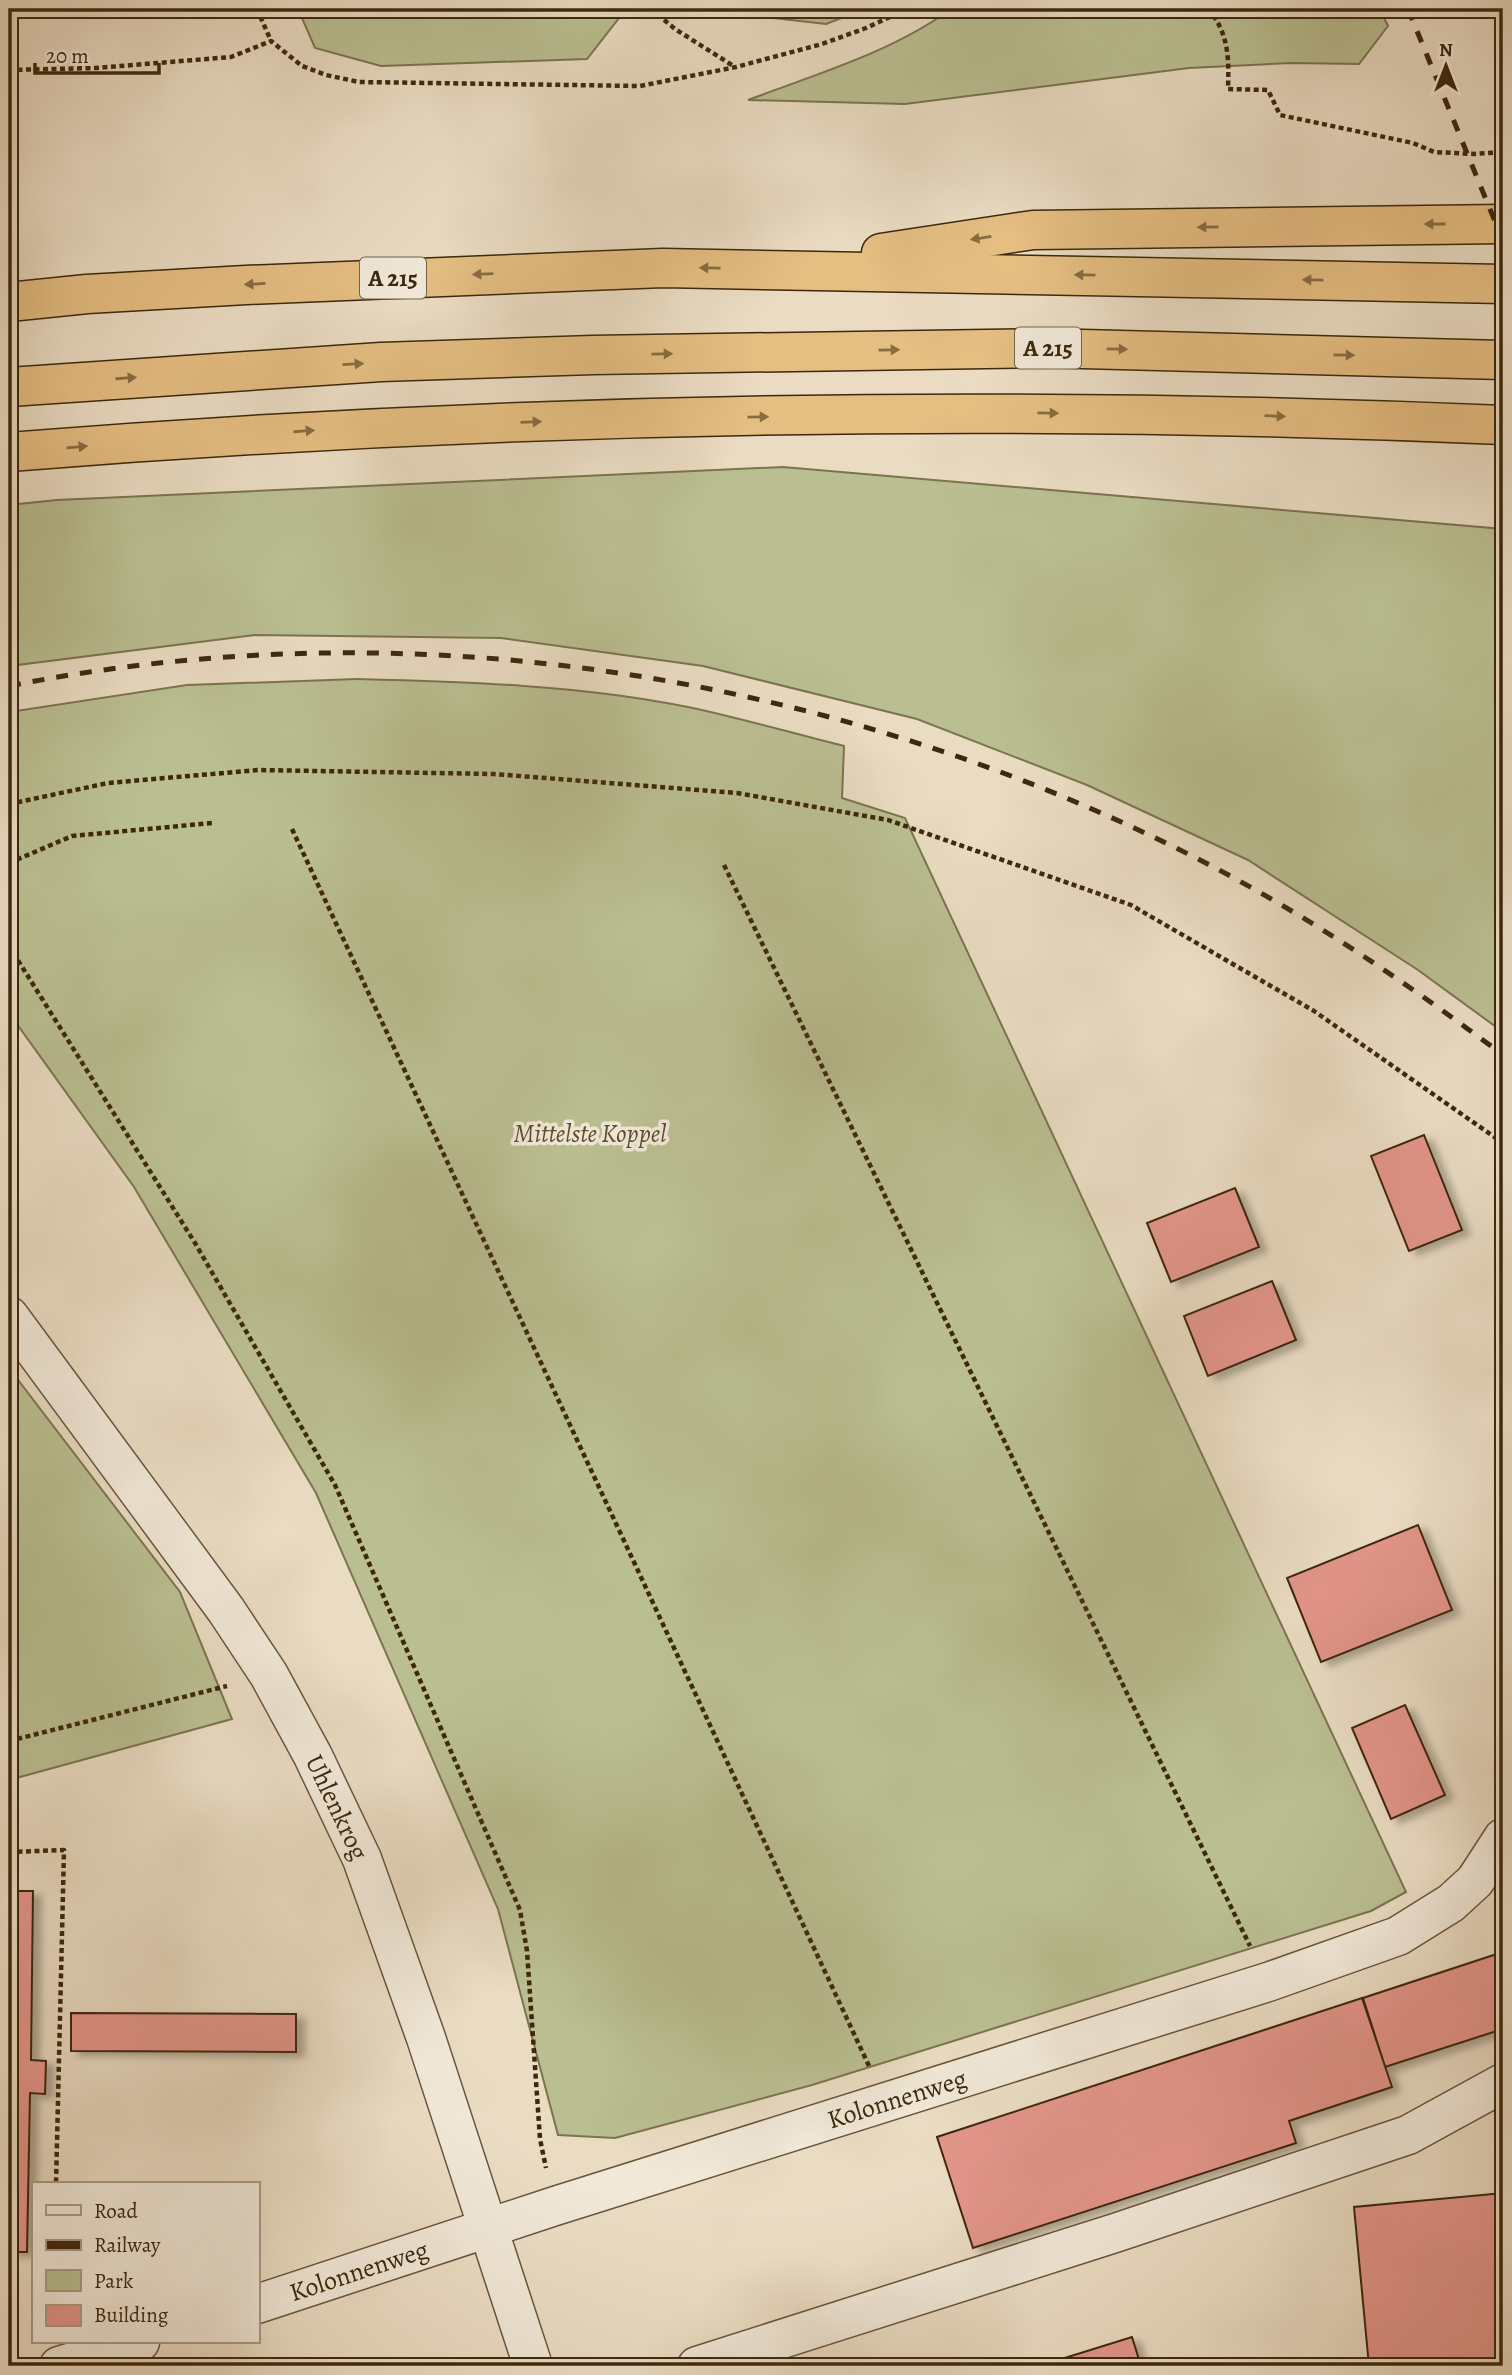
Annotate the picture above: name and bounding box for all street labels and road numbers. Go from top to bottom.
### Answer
road number: A 215 [360,258,426,298]
road number: A 215 [1015,328,1081,368]
street label: Uhlenkrog [297,1749,377,1866]
street label: Kolonnenweg [823,2061,971,2137]
street label: Kolonnenweg [285,2232,433,2310]

